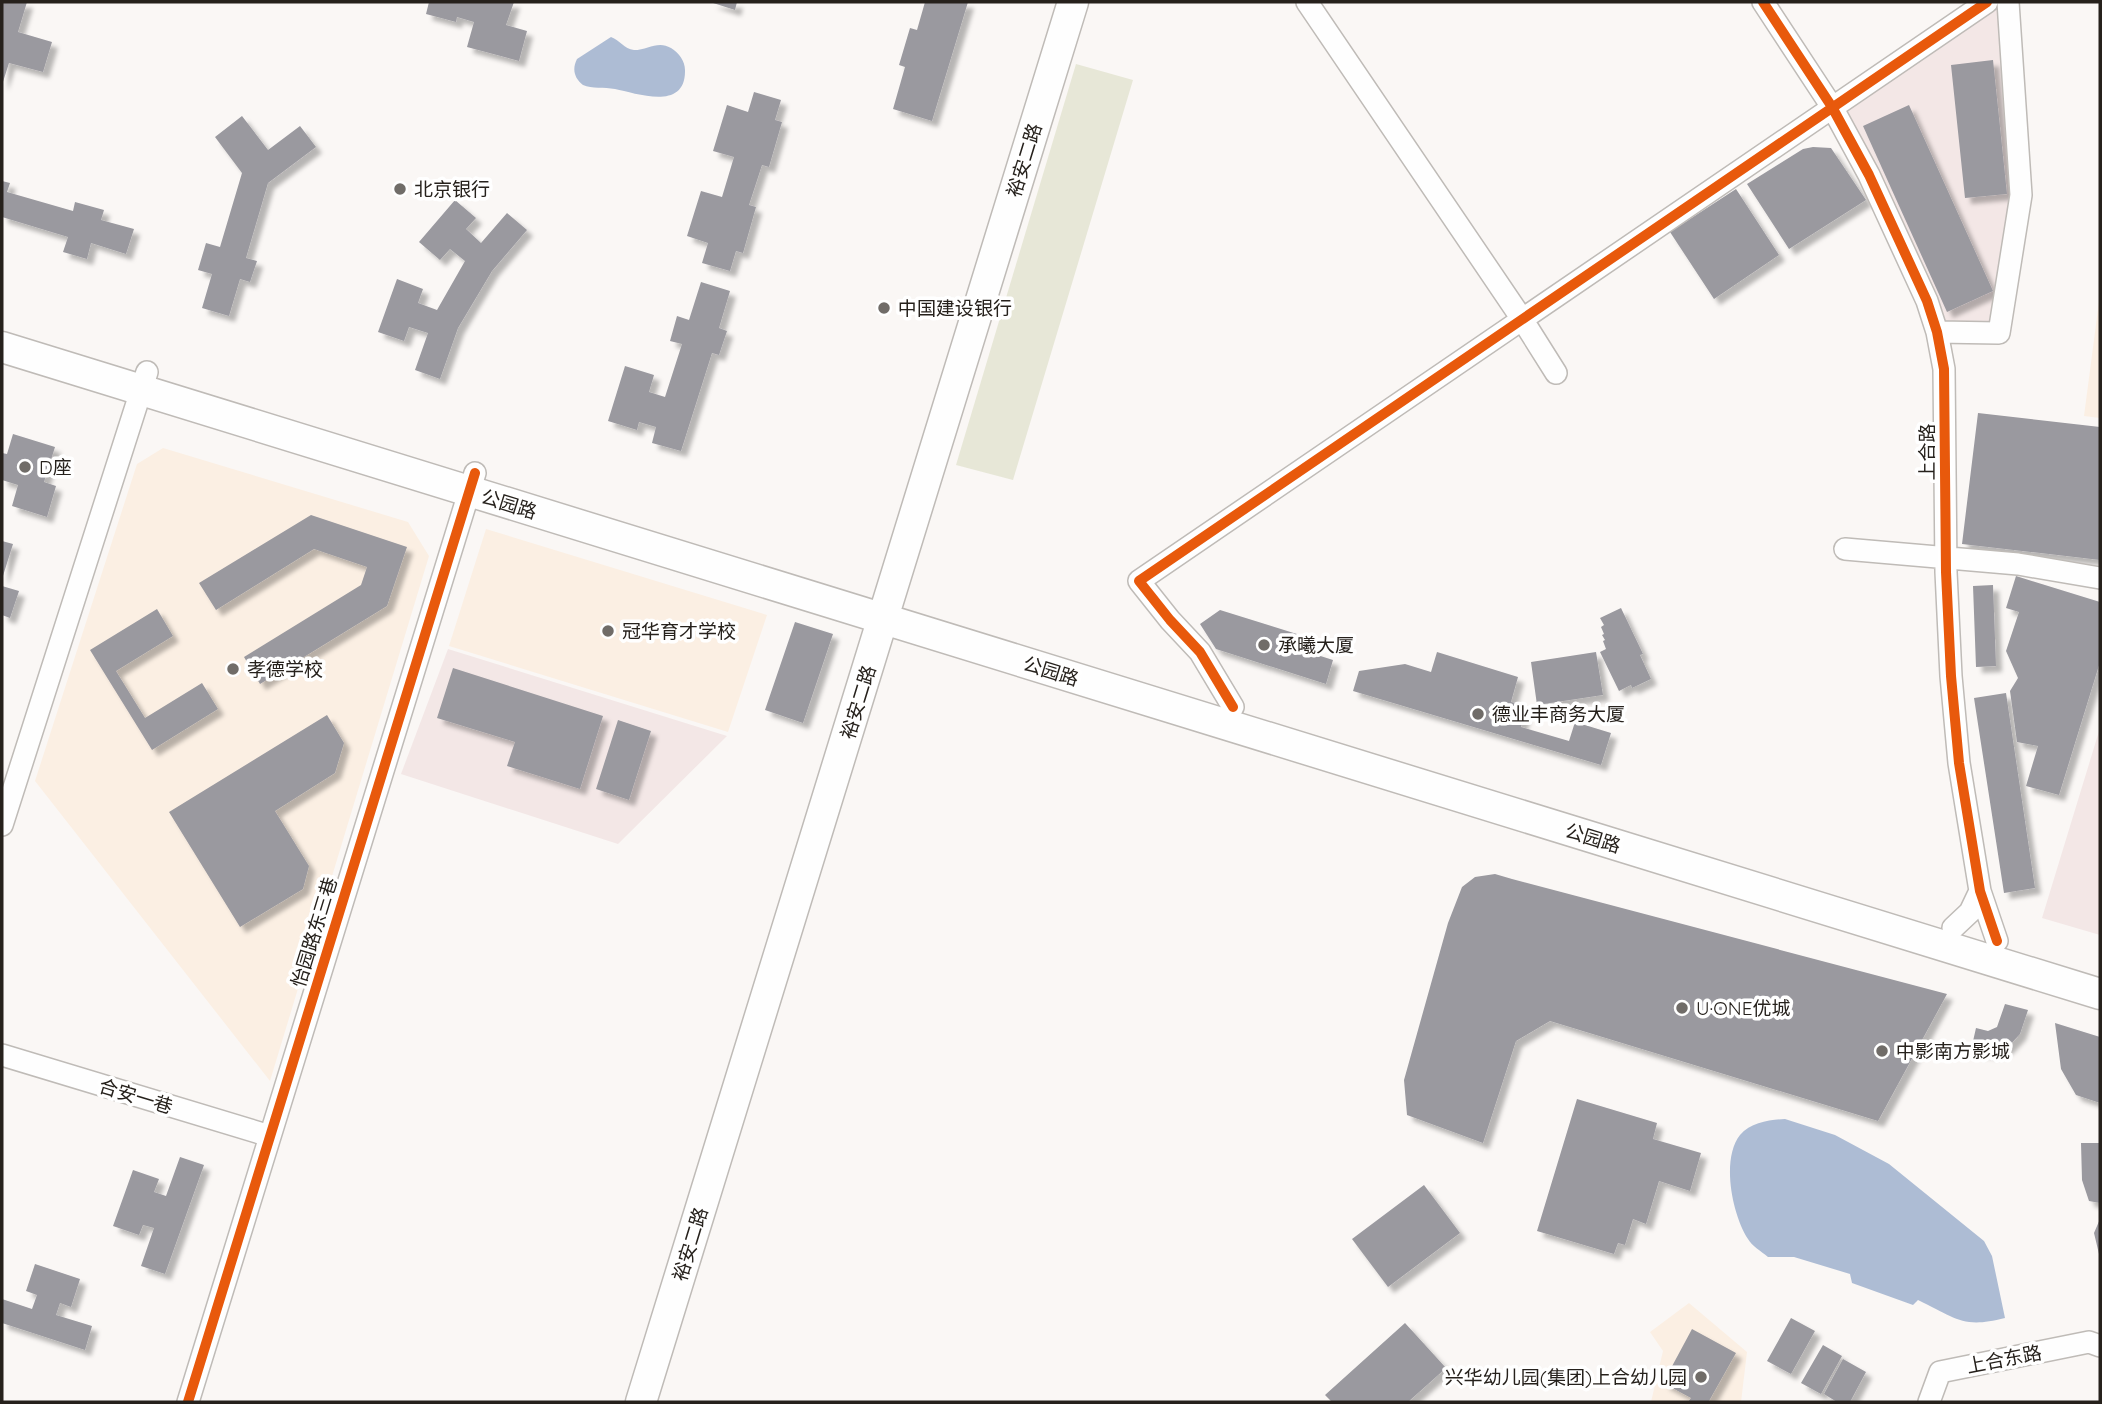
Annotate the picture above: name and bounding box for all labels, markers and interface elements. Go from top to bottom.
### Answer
street label: 裕安二路 [1001,120,1047,200]
place label: 北京银行 [414,177,490,201]
marker: 北京银行 [392,181,408,197]
place label: 中国建设银行 [898,296,1012,320]
marker: 中国建设银行 [876,300,892,316]
street label: 上合路 [1915,423,1939,481]
place label: D座 [39,455,72,479]
marker: D座 [17,459,33,475]
street label: 公园路 [478,484,540,524]
place label: 冠华育才学校 [622,619,736,643]
marker: 冠华育才学校 [600,623,616,639]
place label: 承曦大厦 [1278,633,1354,657]
marker: 承曦大厦 [1256,637,1272,653]
street label: 公园路 [1020,651,1082,691]
place label: 孝德学校 [247,657,323,681]
marker: 孝德学校 [225,661,241,677]
street label: 裕安二路 [835,662,881,742]
place label: 德业丰商务大厦 [1492,702,1625,726]
marker: 德业丰商务大厦 [1470,706,1486,722]
street label: 公园路 [1562,818,1624,858]
street label: 怡园路东三巷 [286,874,342,990]
place label: U·ONE优城 [1696,996,1790,1020]
marker: U·ONE优城 [1674,1000,1690,1016]
place label: 中影南方影城 [1896,1039,2010,1063]
marker: 中影南方影城 [1874,1043,1890,1059]
street label: 合安一巷 [96,1073,176,1119]
street label: 裕安二路 [667,1204,713,1284]
street label: 上合东路 [1964,1340,2044,1378]
place label: 兴华幼儿园(集团)上合幼儿园 [1445,1365,1687,1389]
marker: 兴华幼儿园(集团)上合幼儿园 [1693,1369,1709,1385]

